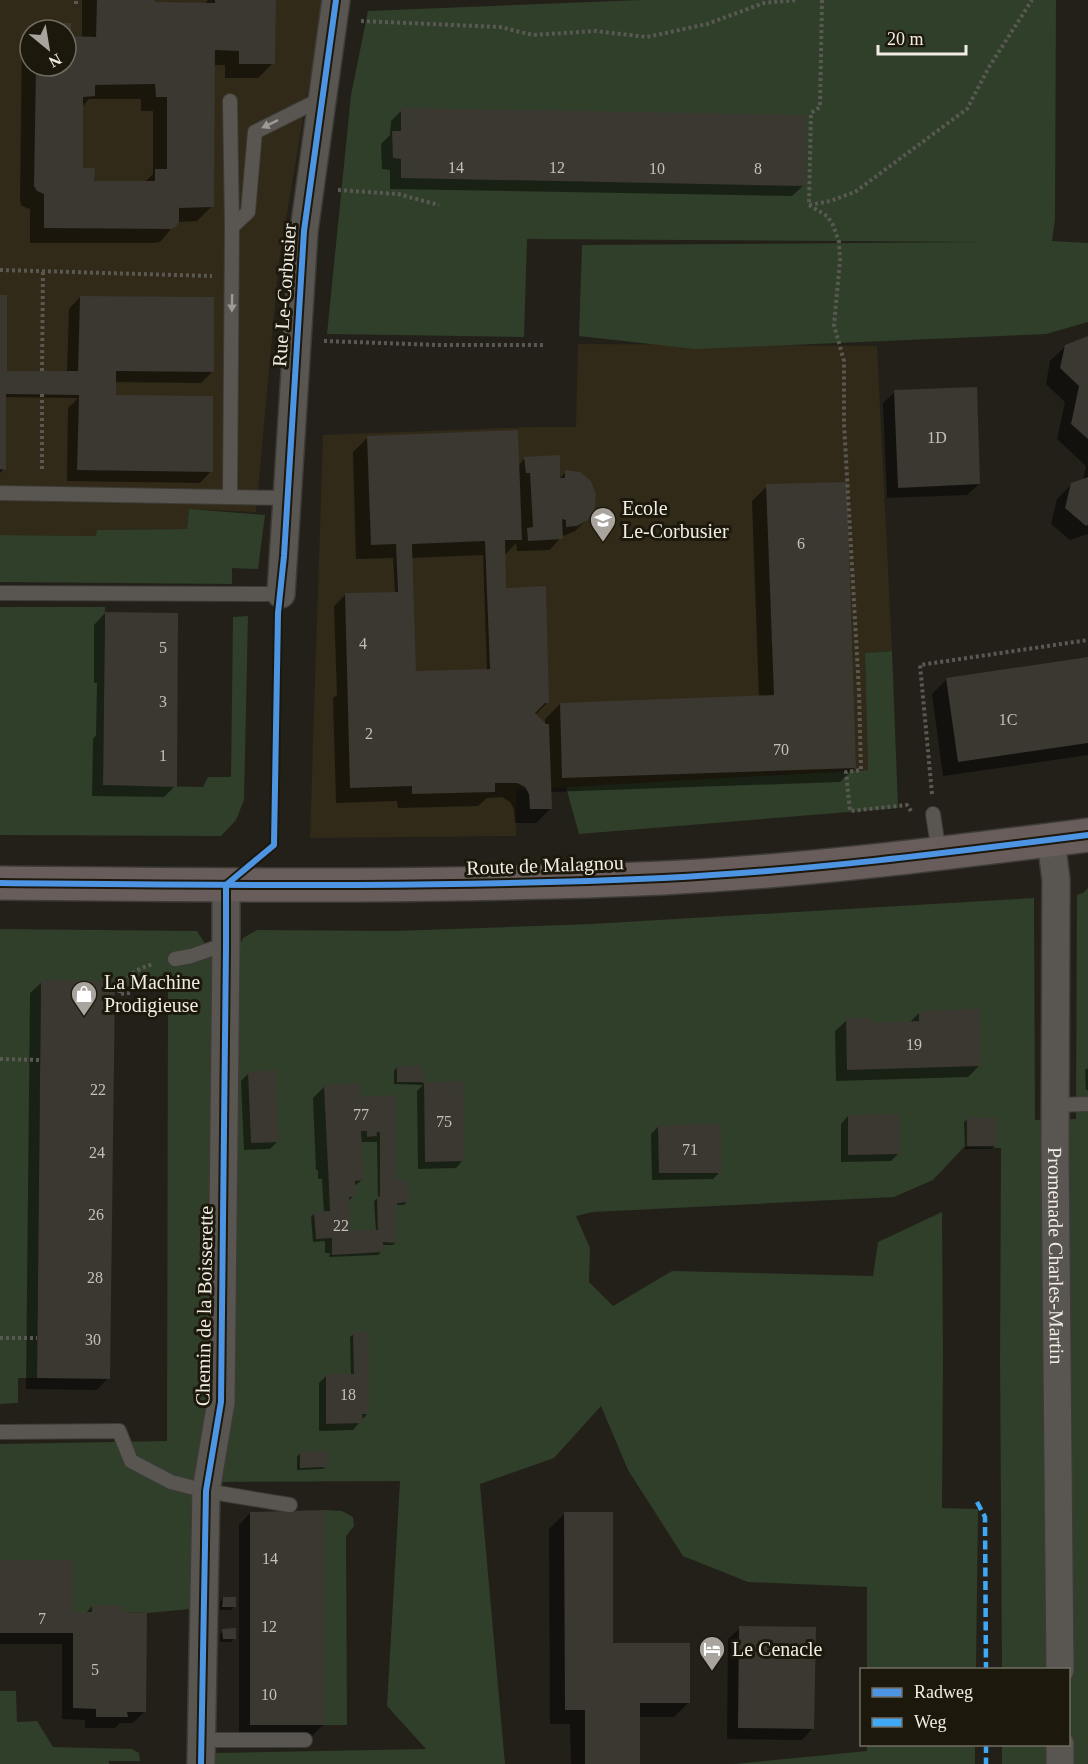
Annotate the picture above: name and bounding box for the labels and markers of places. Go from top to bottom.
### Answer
place label: Ecole Le-Corbusier [622,497,729,542]
school or university icon: Ecole Le-Corbusier [588,505,618,543]
place label: La Machine Prodigieuse [104,971,200,1017]
shop icon: La Machine Prodigieuse [69,979,99,1017]
hotel icon: Le Cenacle [697,1634,727,1672]
place label: Le Cenacle [732,1638,823,1660]

